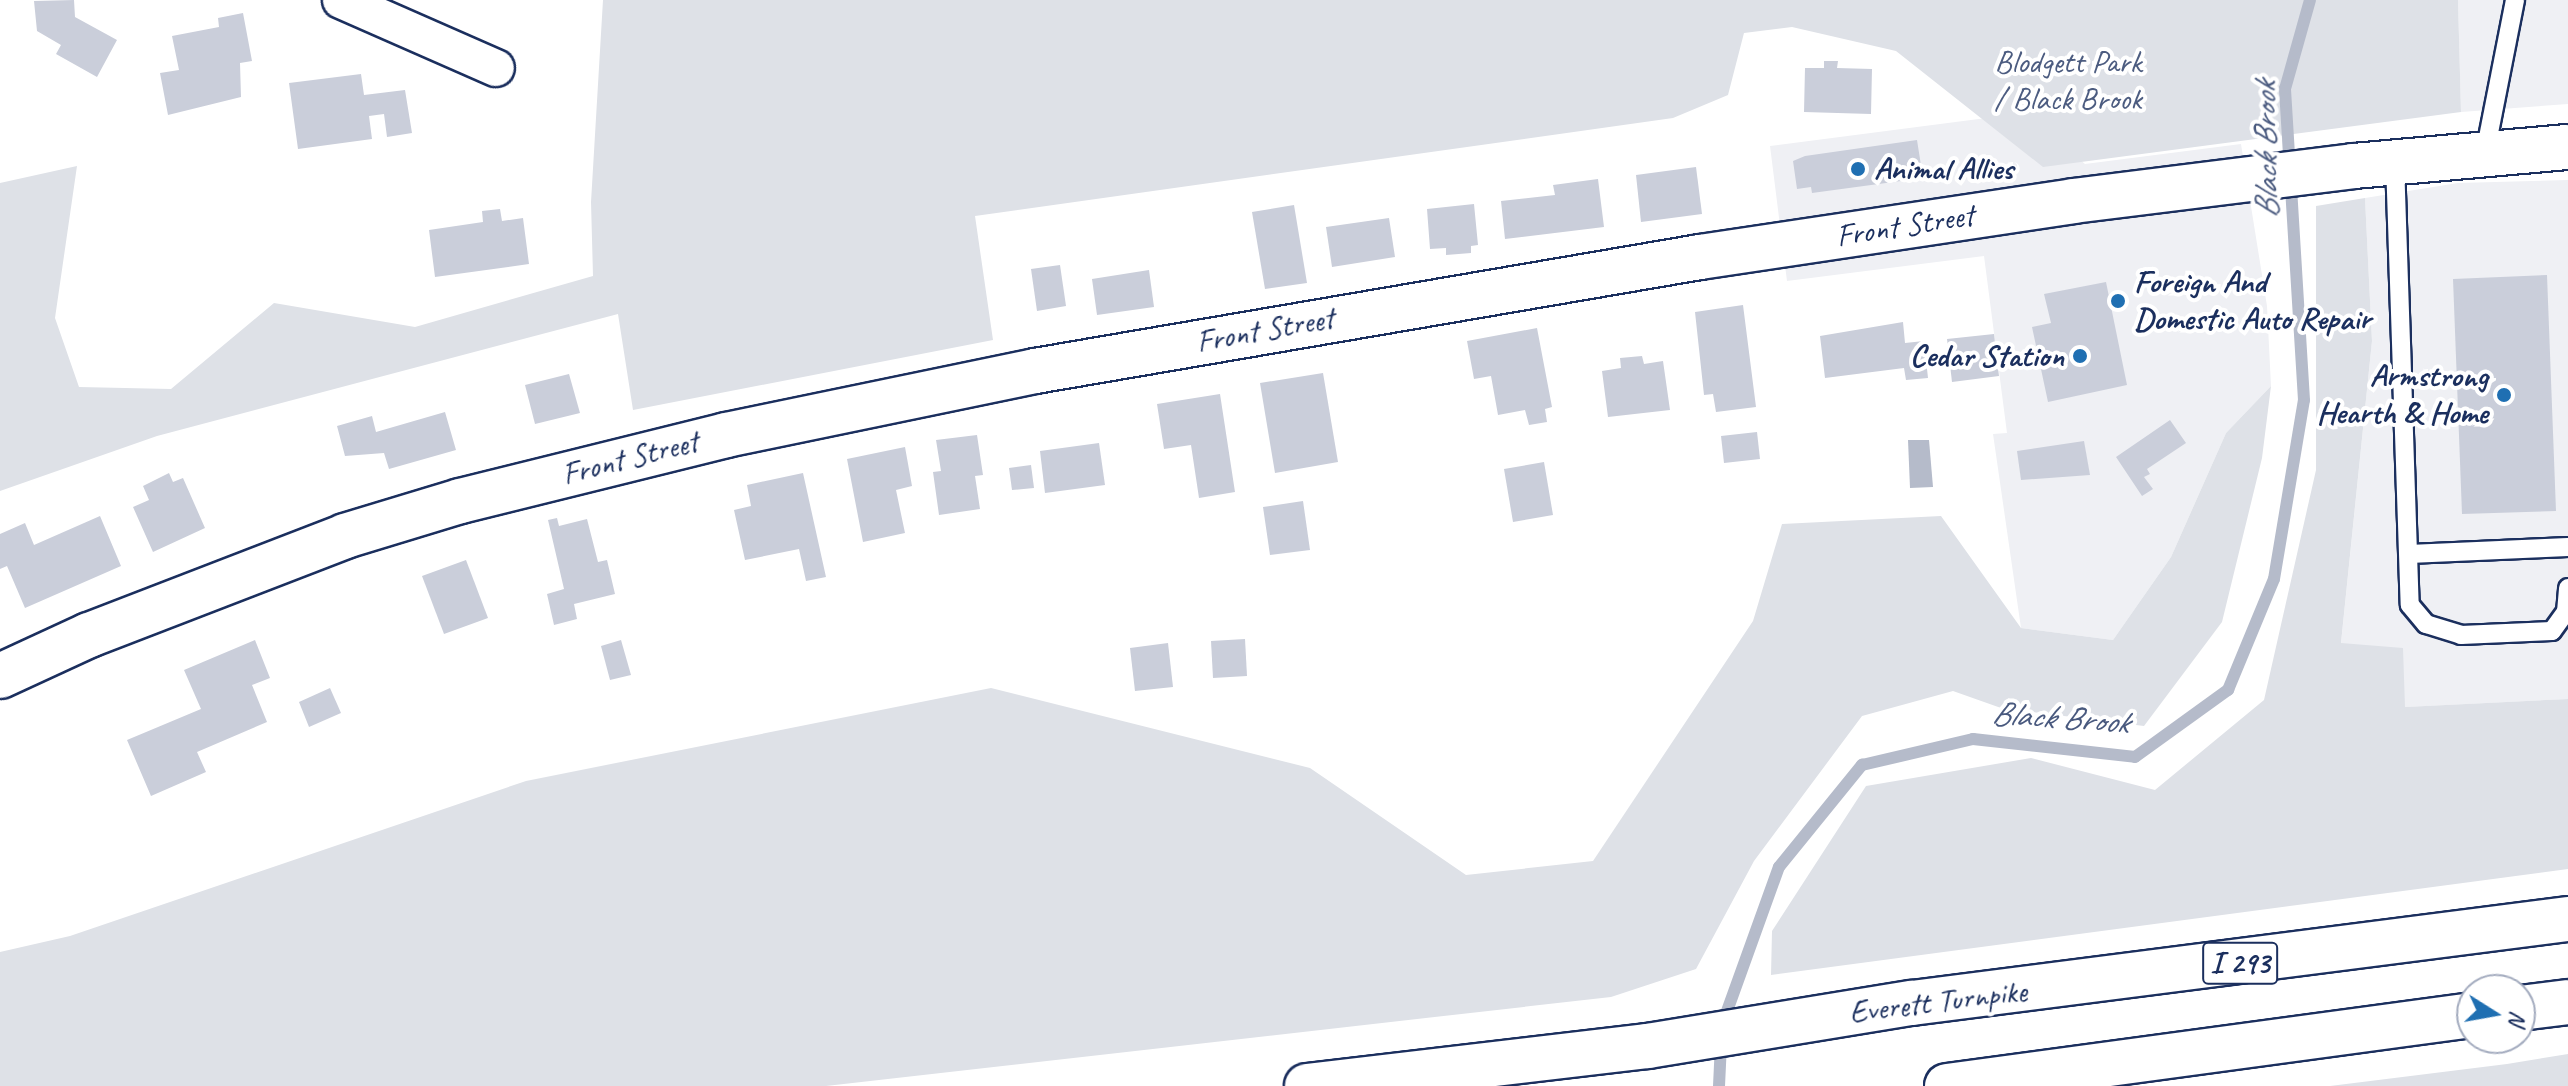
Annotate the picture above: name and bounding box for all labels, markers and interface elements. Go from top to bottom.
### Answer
park label: Blodgett Park / Black Brook [1994,44,2142,119]
water label: Black Brook [2243,81,2287,219]
place label: Animal Allies [1874,150,2013,188]
marker: Animal Allies [1849,160,1867,178]
street label: Front Street [1833,196,1977,256]
place label: Foreign And Domestic Auto Repair [2134,264,2370,339]
marker: Foreign And Domestic Auto Repair [2109,292,2127,310]
street label: Front Street [1193,299,1337,361]
place label: Cedar Station [1908,337,2064,375]
marker: Cedar Station [2071,347,2089,365]
place label: Armstrong Hearth & Home [2317,358,2488,433]
marker: Armstrong Hearth & Home [2495,386,2513,404]
street label: Front Street [558,423,702,493]
water label: Black Brook [1990,692,2130,742]
road number: I 293 [2202,937,2278,989]
street label: Everett Turnpike [1847,972,2029,1032]
north arrow [2456,974,2536,1054]
text: N [2503,1009,2533,1028]

